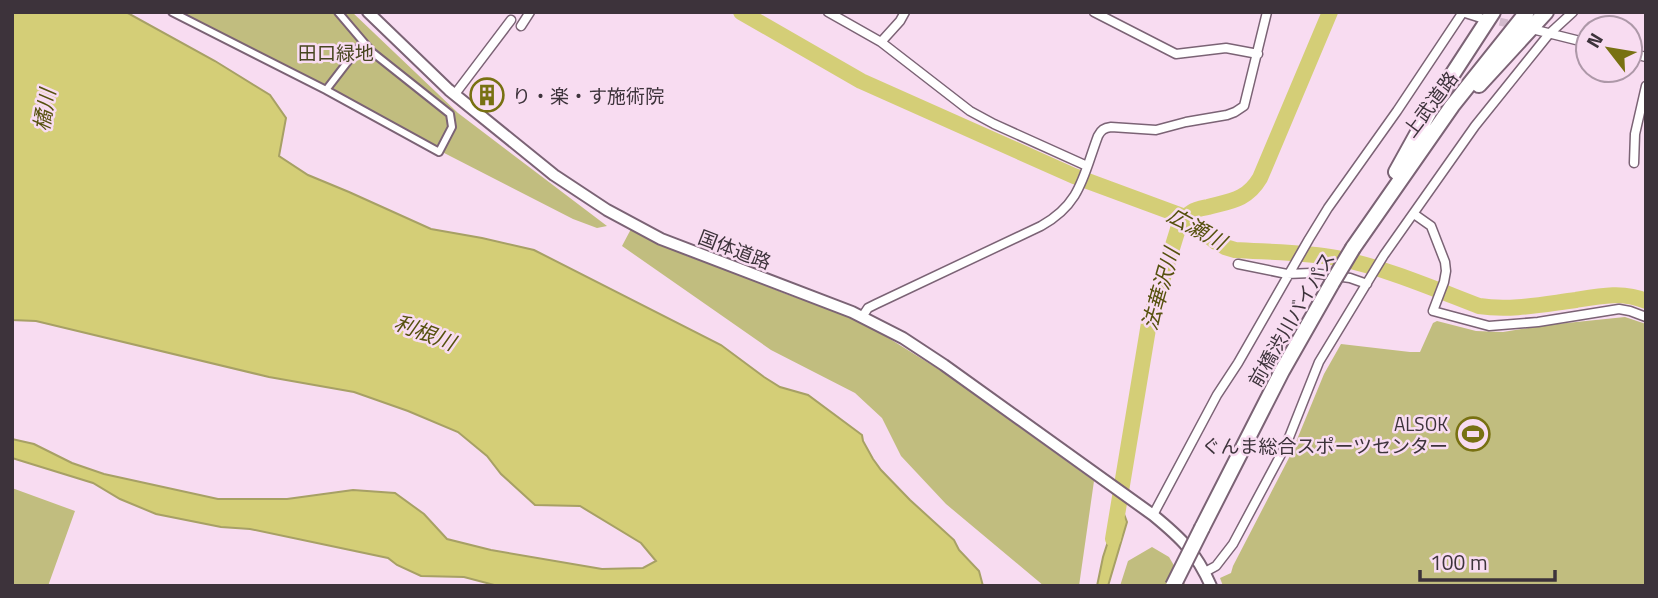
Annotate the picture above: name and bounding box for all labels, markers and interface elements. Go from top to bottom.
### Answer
north arrow [1574,14,1644,84]
text: N [1578,27,1610,53]
park label: 田口緑地 [298,38,374,67]
street label: 上武道路 [1396,65,1464,143]
building icon: り・楽・す施術院 [468,76,506,114]
place label: り・楽・す施術院 [512,81,664,110]
water label: 橘川 [25,85,63,133]
water label: 広瀬川 [1162,199,1234,258]
street label: 国体道路 [694,222,776,276]
water label: 法華沢川 [1133,242,1188,334]
street label: 前橋渋川バイパス [1241,246,1341,392]
water label: 利根川 [390,306,462,359]
place label: ALSOK ぐんま総合スポーツセンター [1201,409,1448,460]
sports icon: ALSOK ぐんま総合スポーツセンター [1454,415,1492,453]
scale bar [1420,538,1555,582]
text: 100 m [1430,546,1487,578]

